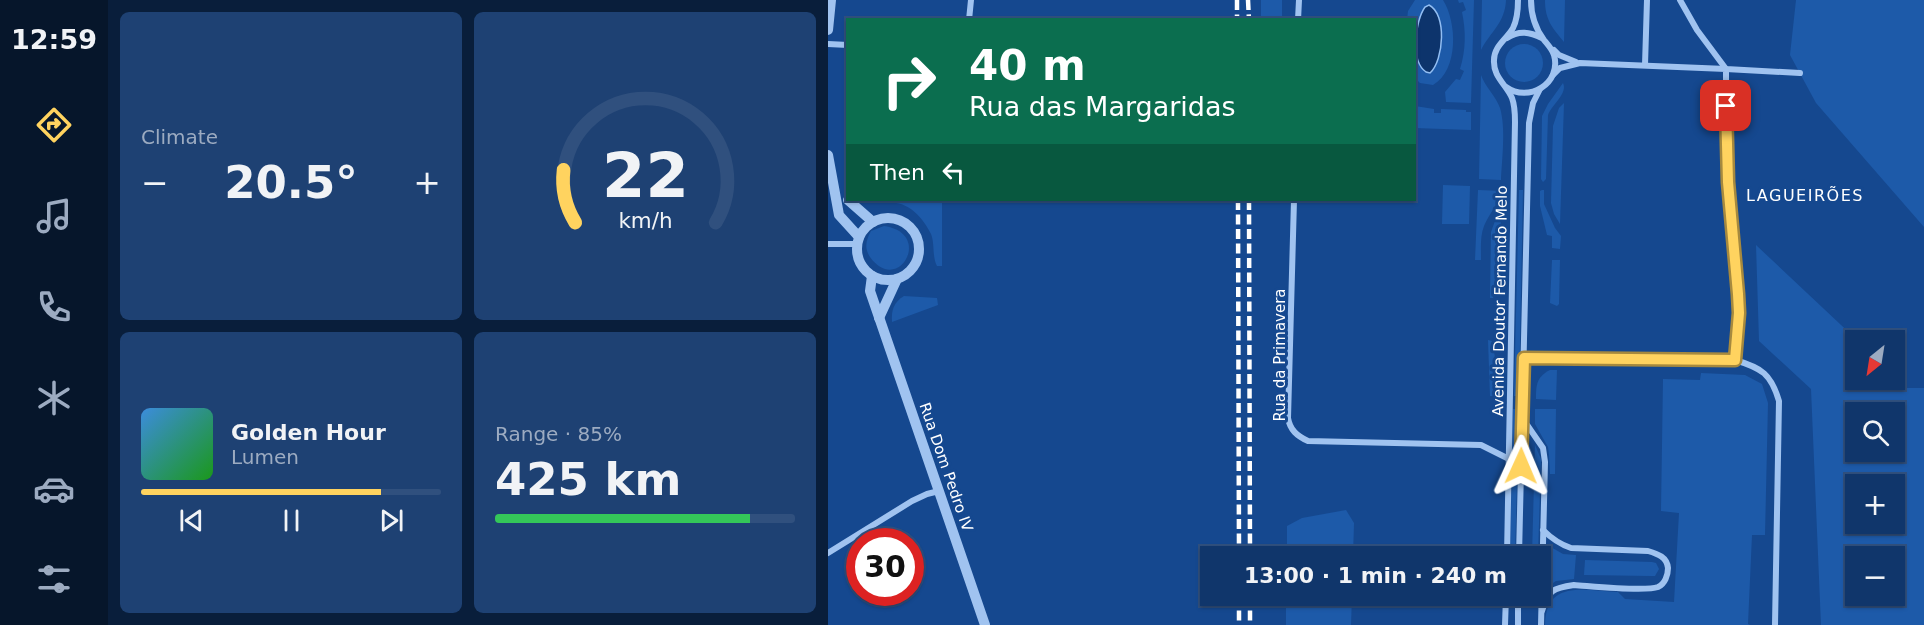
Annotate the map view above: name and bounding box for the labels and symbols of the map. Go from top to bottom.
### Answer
pin [1700,80,1751,131]
street label: Avenida Doutor Fernando Melo [1489,185,1511,417]
district label: LAGUEIRÕES [1746,186,1864,205]
street label: Rua da Primavera [1271,288,1289,422]
north arrow [1845,330,1905,390]
street label: Rua Dom Pedro IV [916,400,977,534]
position arrow [1489,434,1553,498]
speed limit sign: 30 [846,528,924,606]

